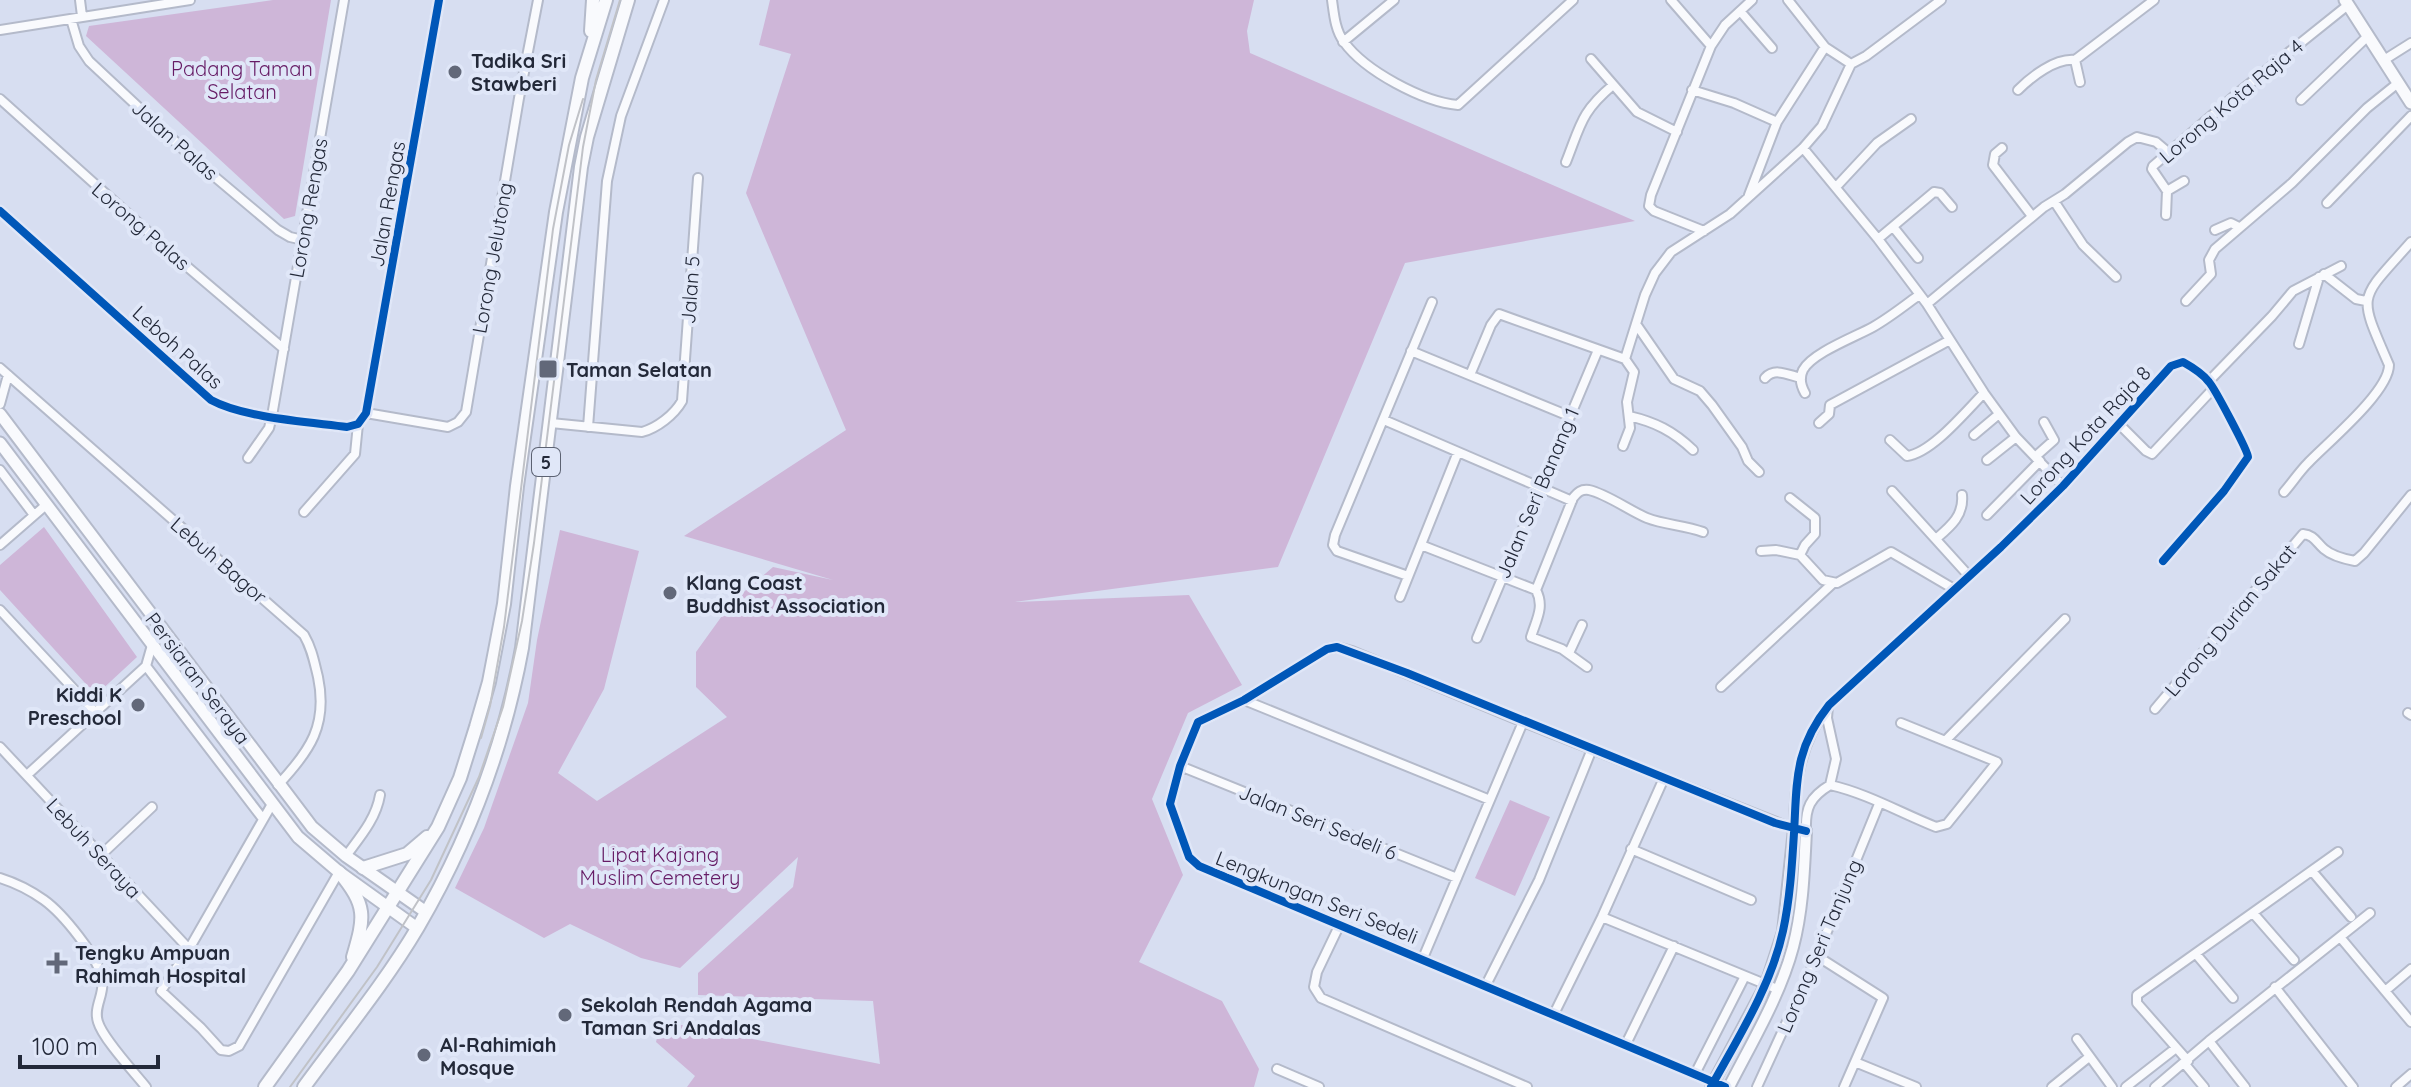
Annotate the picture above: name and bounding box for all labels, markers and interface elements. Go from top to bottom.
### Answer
street label: Lorong Kota Raja 4 [2154,34,2308,168]
place label: Tadika Sri Stawberi [471,48,566,96]
park label: Padang Taman Selatan [171,56,313,104]
marker: Tadika Sri Stawberi [446,63,464,81]
street label: Jalan Palas [127,95,223,185]
street label: Lorong Rengas [283,136,333,280]
street label: Jalan Rengas [364,139,410,269]
street label: Lorong Palas [87,177,195,275]
street label: Lorong Jelutong [466,180,518,336]
street label: Jalan 5 [675,255,705,325]
street label: Leboh Palas [128,300,228,394]
place label: Taman Selatan [566,357,712,382]
marker: Taman Selatan [537,358,559,380]
street label: Lorong Kota Raja 8 [2014,360,2156,510]
street label: Jalan Seri Banang 1 [1490,404,1584,582]
road number: 5 [532,448,560,476]
street label: Lebuh Bagor [166,511,272,609]
street label: Lorong Durian Sakat [2159,539,2301,701]
place label: Klang Coast Buddhist Association [686,570,885,618]
marker: Klang Coast Buddhist Association [661,584,679,602]
street label: Persiaran Seraya [140,607,256,749]
place label: Kiddi K Preschool [28,682,122,730]
marker: Kiddi K Preschool [129,696,147,714]
street label: Jalan Seri Sedeli 6 [1235,779,1401,865]
street label: Lebuh Seraya [41,793,147,903]
park label: Lipat Kajang Muslim Cemetery [580,842,740,890]
street label: Lengkungan Seri Sedeli [1212,845,1422,949]
street label: Lorong Seri Tanjung [1771,855,1867,1037]
place label: Tengku Ampuan Rahimah Hospital [75,940,246,988]
marker: Tengku Ampuan Rahimah Hospital [46,952,68,974]
place label: Sekolah Rendah Agama Taman Sri Andalas [581,992,812,1040]
marker: Sekolah Rendah Agama Taman Sri Andalas [556,1006,574,1024]
scale bar [20,1019,158,1069]
text: 100 m [32,1031,98,1061]
place label: Al-Rahimiah Mosque [440,1032,556,1080]
marker: Al-Rahimiah Mosque [415,1046,433,1064]

